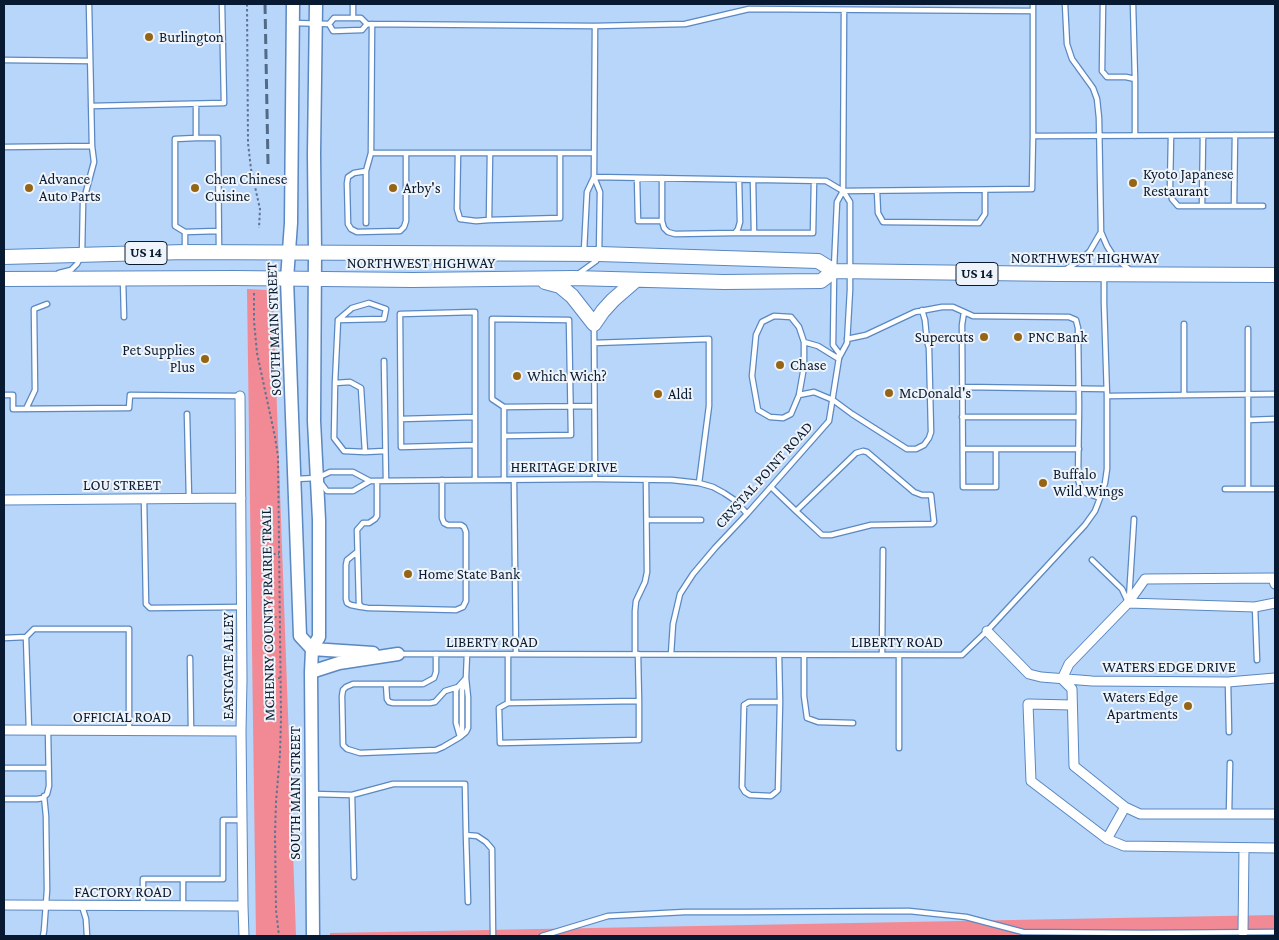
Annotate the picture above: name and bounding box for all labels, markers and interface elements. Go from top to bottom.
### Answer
place label: Burlington [159,28,224,46]
marker: Burlington [143,31,155,43]
place label: Kyoto Japanese Restaurant [1143,165,1234,200]
place label: Advance Auto Parts [39,170,101,205]
place label: Chen Chinese Cuisine [205,170,287,205]
marker: Kyoto Japanese Restaurant [1127,177,1139,189]
place label: Arby's [403,179,441,197]
marker: Advance Auto Parts [23,182,35,194]
marker: Chen Chinese Cuisine [189,182,201,194]
marker: Arby's [387,182,399,194]
road number: US 14 [125,242,167,264]
street label: NORTHWEST HIGHWAY [1011,249,1159,267]
street label: NORTHWEST HIGHWAY [347,254,495,272]
street label: SOUTH MAIN STREET [263,262,285,396]
road number: US 14 [956,262,998,286]
place label: Supercuts [915,328,974,346]
place label: PNC Bank [1028,328,1087,346]
marker: Supercuts [978,331,990,343]
marker: PNC Bank [1012,331,1024,343]
place label: Pet Supplies Plus [122,341,195,376]
marker: Pet Supplies Plus [199,353,211,365]
place label: Chase [790,356,826,374]
marker: Chase [774,359,786,371]
place label: Which Wich? [527,367,607,385]
marker: Which Wich? [511,370,523,382]
place label: McDonald's [899,384,971,402]
place label: Aldi [668,385,692,403]
marker: McDonald's [883,387,895,399]
marker: Aldi [652,388,664,400]
street label: CRYSTAL POINT ROAD [711,418,817,532]
street label: HERITAGE DRIVE [511,458,617,476]
place label: Buffalo Wild Wings [1053,465,1124,500]
street label: LOU STREET [83,476,161,494]
marker: Buffalo Wild Wings [1037,477,1049,489]
street label: MCHENRY COUNTY PRAIRIE TRAIL [257,507,279,721]
place label: Home State Bank [418,565,520,583]
marker: Home State Bank [402,568,414,580]
street label: EASTGATE ALLEY [219,612,237,720]
street label: LIBERTY ROAD [446,633,538,651]
street label: LIBERTY ROAD [851,633,943,651]
street label: WATERS EDGE DRIVE [1102,658,1236,676]
place label: Waters Edge Apartments [1103,688,1178,723]
marker: Waters Edge Apartments [1182,700,1194,712]
street label: OFFICIAL ROAD [73,708,171,726]
street label: SOUTH MAIN STREET [286,726,304,860]
street label: FACTORY ROAD [74,883,172,901]

